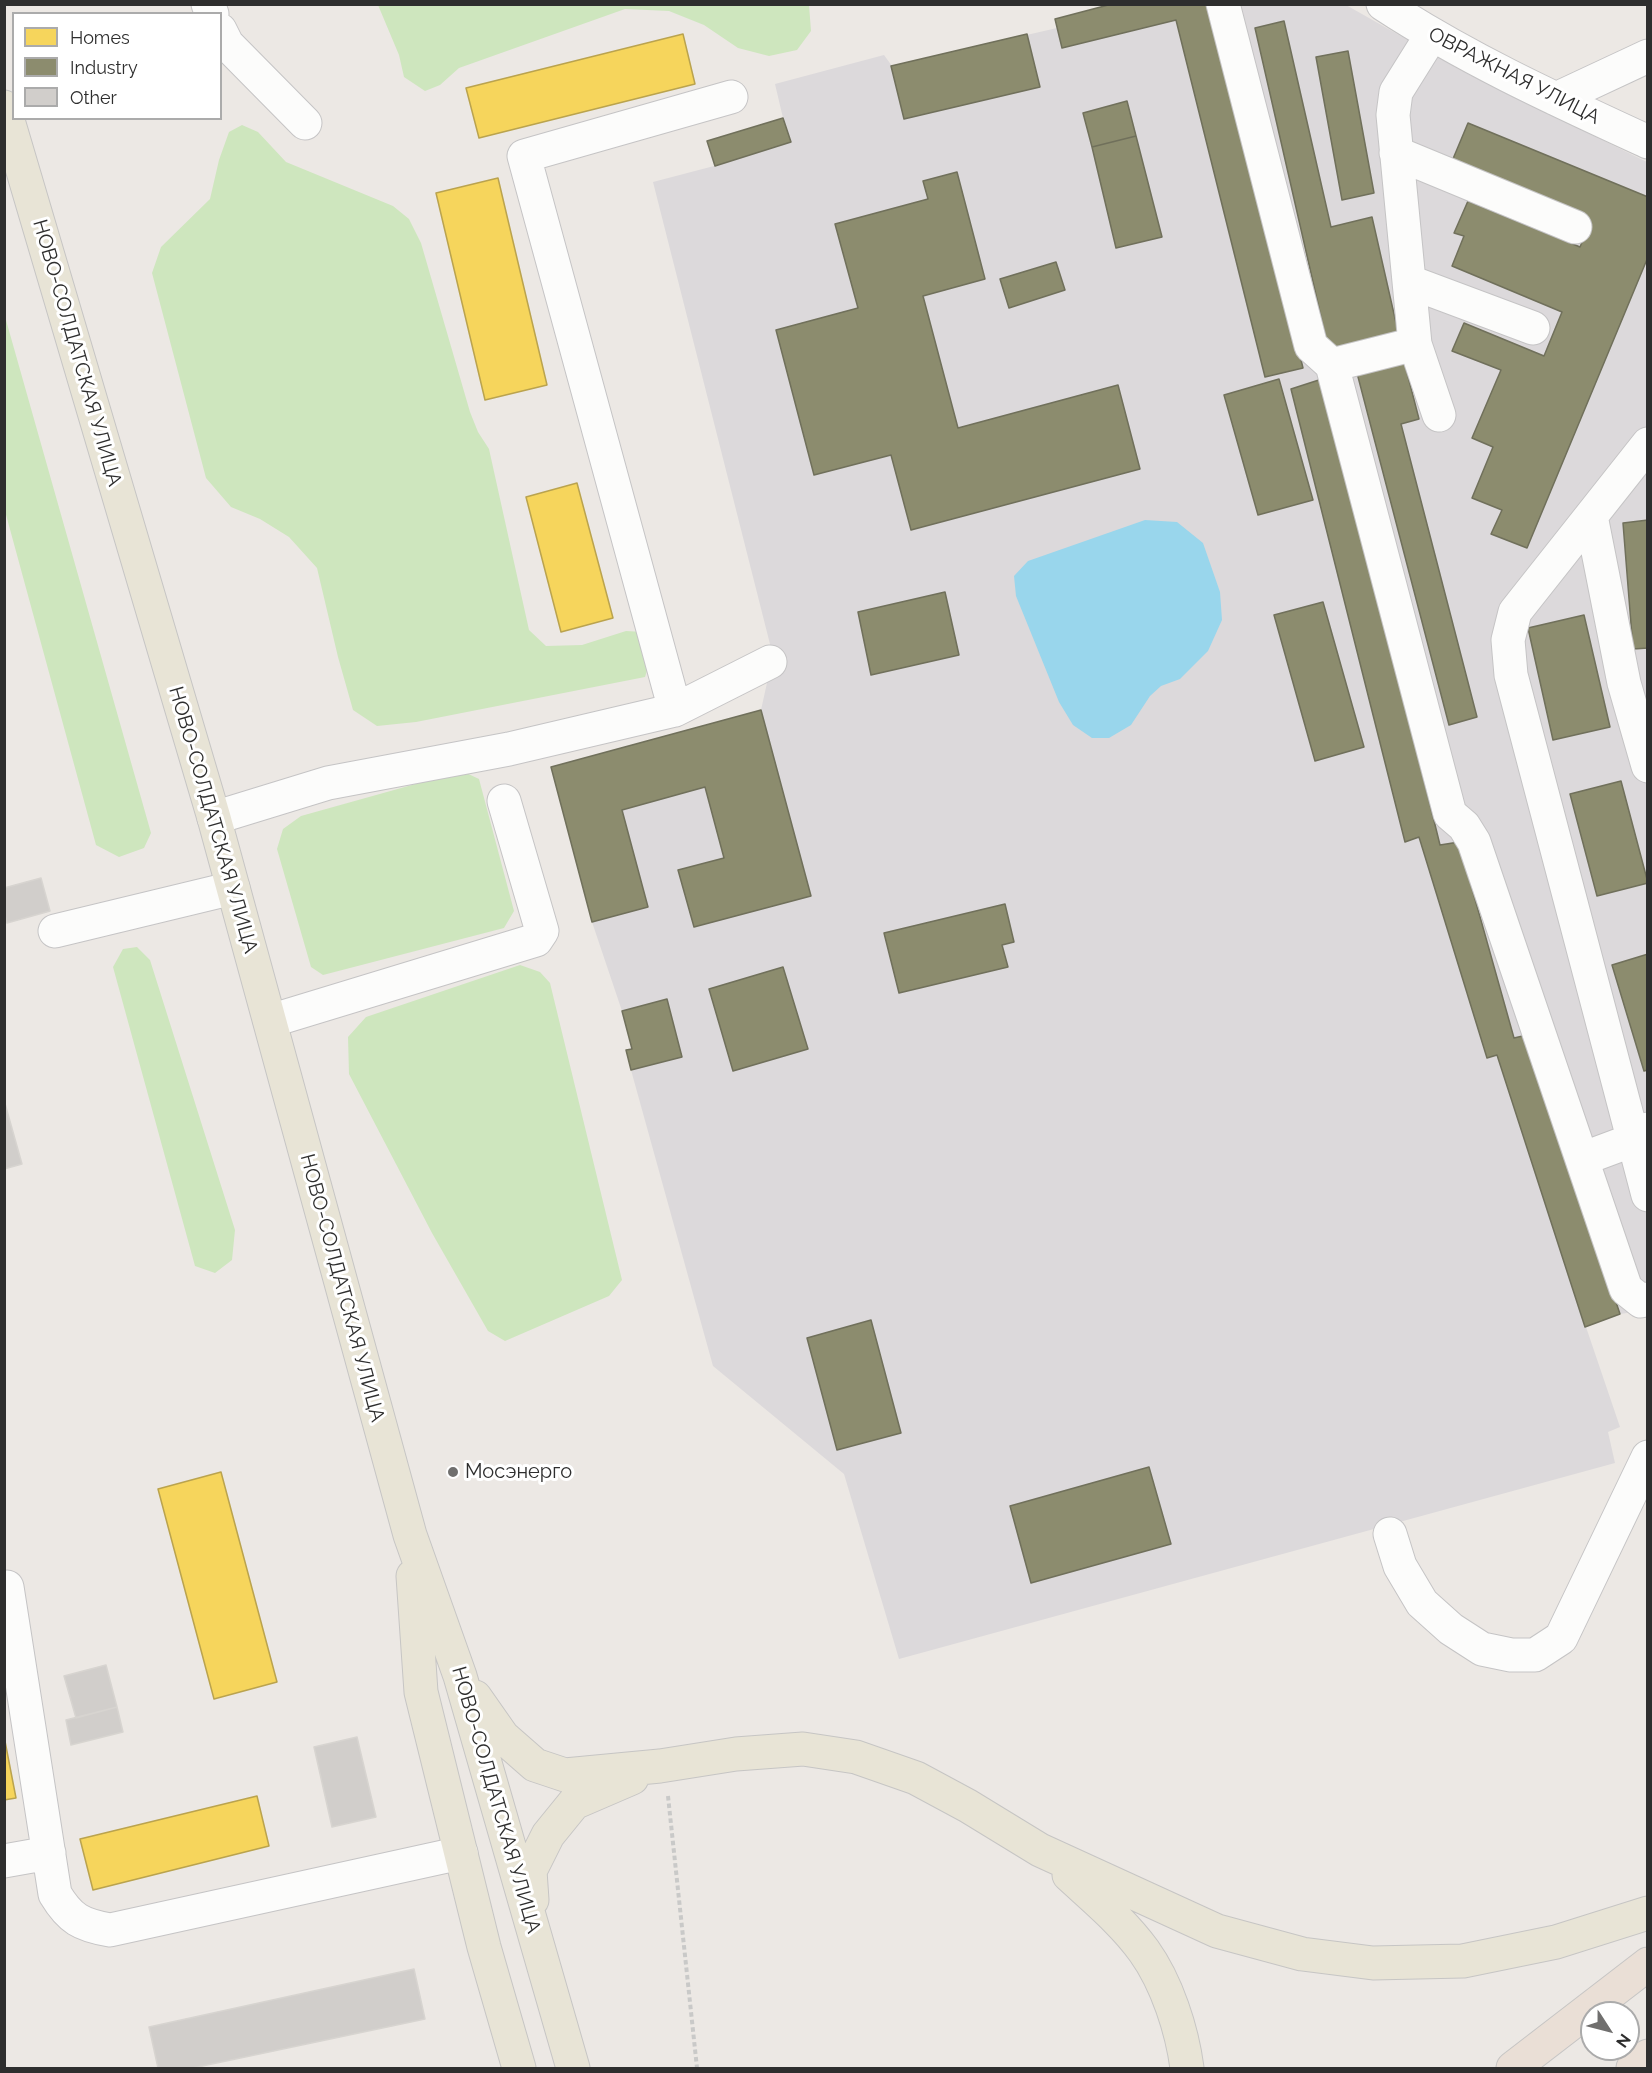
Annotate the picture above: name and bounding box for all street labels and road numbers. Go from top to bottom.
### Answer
street label: ОВРАЖНАЯ УЛИЦА [1424,22,1604,130]
street label: НОВО-СОЛДАТСКАЯ УЛИЦА [27,217,127,489]
street label: НОВО-СОЛДАТСКАЯ УЛИЦА [163,684,263,956]
street label: НОВО-СОЛДАТСКАЯ УЛИЦА [295,1151,389,1425]
street label: НОВО-СОЛДАТСКАЯ УЛИЦА [446,1664,546,1936]

